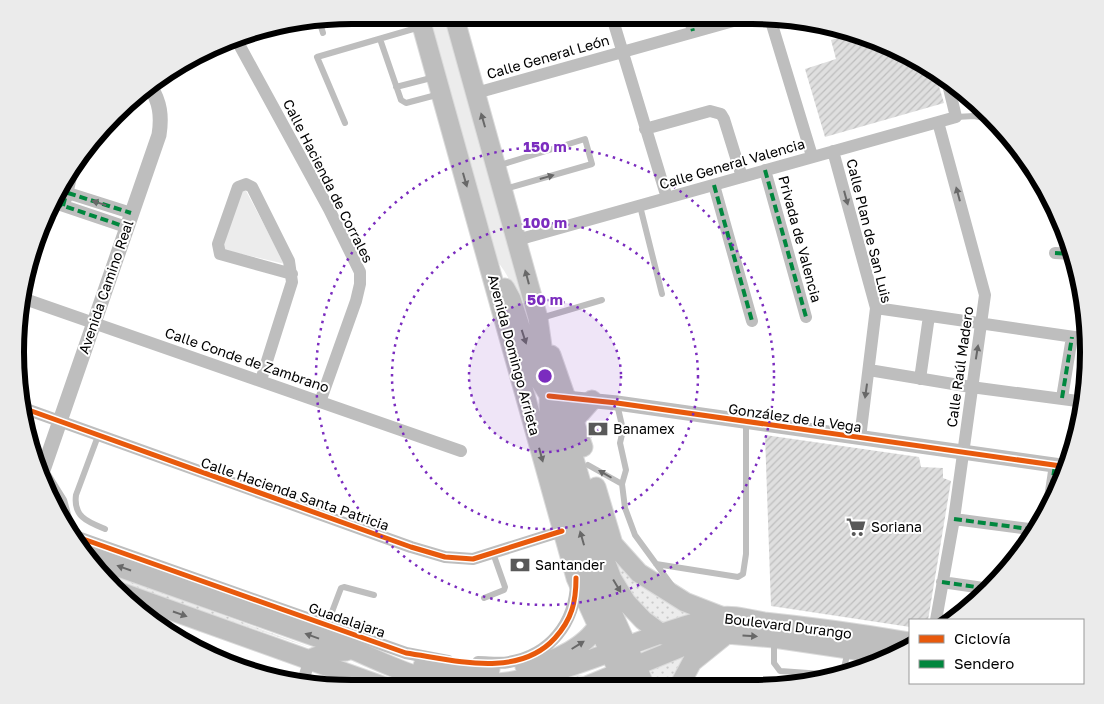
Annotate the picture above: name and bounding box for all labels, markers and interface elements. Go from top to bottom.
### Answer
street label: Calle General León [485,31,611,82]
street label: Calle Hacienda de Corrales [280,96,377,265]
one-way arrow [479,113,487,128]
street label: Calle General Valencia [657,135,807,192]
text: 150 m [523,137,567,155]
street label: Calle Plan de San Luis [843,157,896,305]
one-way arrow [462,173,470,188]
one-way arrow [540,173,555,181]
street label: Privada de Valencia [775,174,826,304]
one-way arrow [953,186,961,201]
one-way arrow [842,190,850,206]
one-way arrow [92,199,107,207]
text: 100 m [523,213,567,231]
street label: Avenida Camino Real [75,218,136,356]
one-way arrow [523,269,531,284]
street label: Avenida Domingo Arrieta [485,273,544,437]
text: 50 m [527,290,563,308]
street label: Calle Raúl Madero [943,305,976,429]
street label: Calle Conde de Zambrano [163,323,331,396]
one-way arrow [520,330,528,345]
one-way arrow [973,344,981,360]
centre of rings [536,367,554,385]
one-way arrow [862,383,870,399]
street label: González de la Vega [727,400,863,435]
bank icon: Banamex [587,418,609,440]
place label: Banamex [613,420,675,437]
one-way arrow [537,447,545,462]
street label: Calle Hacienda Santa Patricia [199,453,391,534]
one-way arrow [598,470,612,479]
supermarket icon: Soriana [845,516,867,538]
place label: Soriana [871,518,922,535]
one-way arrow [577,530,585,545]
bank icon: Santander [509,554,531,576]
place label: Santander [535,556,605,573]
one-way arrow [116,564,131,572]
one-way arrow [612,580,621,593]
street label: Guadalajara [307,598,388,641]
street label: Boulevard Durango [723,609,853,642]
one-way arrow [172,610,187,618]
legend [909,619,1084,684]
text: Ciclovía [954,629,1011,647]
one-way arrow [304,632,319,640]
one-way arrow [742,632,758,640]
one-way arrow [571,641,585,650]
text: Sendero [954,654,1014,672]

